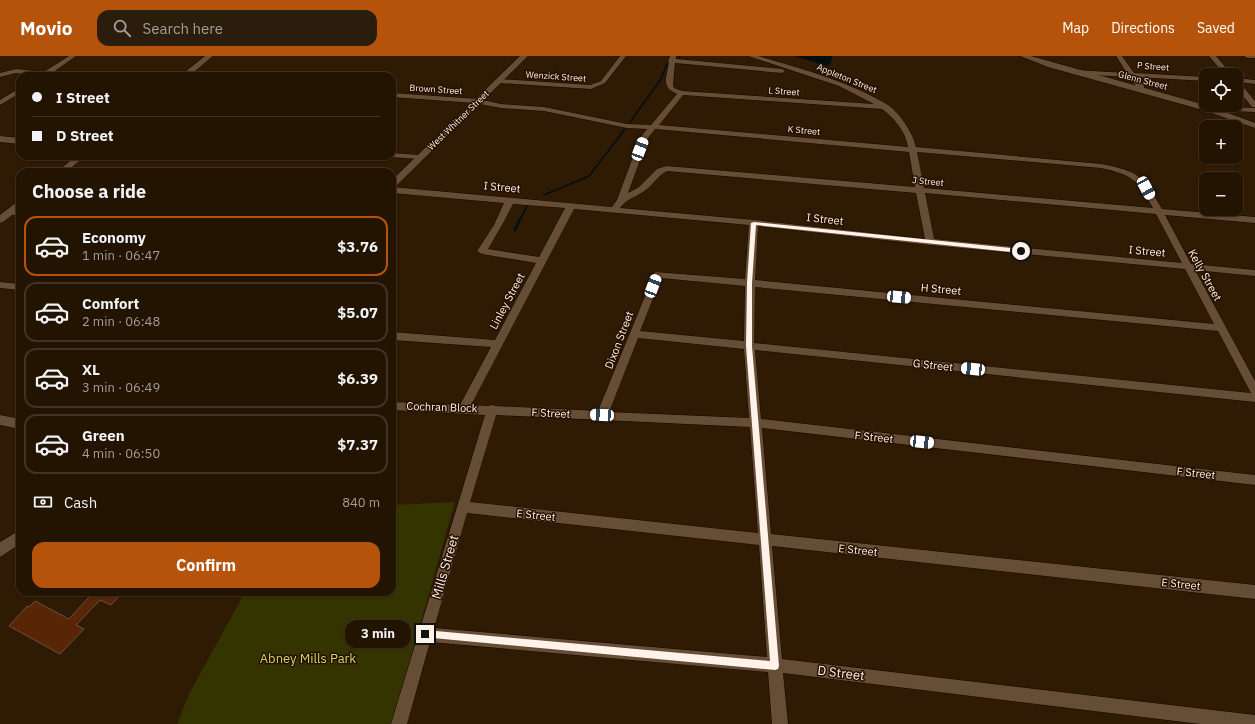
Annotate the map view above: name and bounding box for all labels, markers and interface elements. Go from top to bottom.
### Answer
search box [97,10,377,46]
text: Movio [20,16,73,40]
icon: search [111,17,133,39]
text: Search here [143,19,223,38]
text: Map [1062,19,1089,37]
text: Directions [1111,19,1175,37]
text: Saved [1197,19,1235,37]
street label: P Street [1137,59,1169,73]
street label: Appleton Street [815,61,879,95]
street label: Wenzick Street [525,68,587,84]
street label: Glenn Street [1117,68,1169,92]
map controls [1199,68,1243,216]
button: locate [1199,68,1243,112]
street label: Brown Street [409,82,463,96]
street label: L Street [768,84,800,98]
text: I Street [56,88,110,107]
street label: West Whitner Street [425,88,491,152]
button: + [1199,120,1243,164]
street label: K Street [787,123,821,137]
text: D Street [56,126,114,145]
car [630,136,650,162]
button: − [1199,172,1243,216]
street label: J Street [912,174,944,188]
car [1135,175,1157,201]
street label: I Street [483,178,521,196]
text: Choose a ride [32,180,146,203]
street label: I Street [806,210,844,228]
icon: car [34,228,70,264]
text: Economy [82,228,146,247]
text: $3.76 [337,237,378,256]
route start [1012,242,1030,260]
street label: I Street [1128,242,1166,260]
text: 1 min · 06:47 [82,247,160,264]
street label: Kelly Street [1185,247,1225,303]
street label: Linley Street [486,270,528,332]
car [643,273,663,299]
street label: H Street [920,280,962,298]
car [887,290,911,304]
icon: car [34,294,70,330]
text: Comfort [82,294,139,313]
text: $5.07 [337,303,378,322]
street label: Dixon Street [602,309,636,371]
text: 2 min · 06:48 [82,313,160,330]
street label: G Street [912,356,954,374]
icon: car [34,360,70,396]
text: XL [82,360,100,379]
car [960,362,986,376]
text: $6.39 [337,369,378,388]
text: 3 min · 06:49 [82,379,160,396]
street label: Cochran Block [406,399,478,415]
street label: F Street [531,405,571,421]
car [590,408,614,422]
icon: car [34,426,70,462]
text: Green [82,426,125,445]
street label: F Street [854,428,894,446]
text: $7.37 [337,435,378,454]
car [909,435,935,449]
text: 4 min · 06:50 [82,445,160,462]
street label: F Street [1176,464,1216,482]
icon: cash [32,491,54,513]
text: Cash [64,493,97,512]
text: 840 m [342,494,380,511]
street label: E Street [516,506,556,524]
street label: Mills Street [428,533,462,601]
street label: E Street [838,541,878,559]
button: Confirm [32,542,380,588]
street label: E Street [1161,575,1201,593]
callout: 3 min [345,620,411,648]
text: 3 min [361,625,395,642]
route end [416,625,434,643]
park label: Abney Mills Park [260,650,356,667]
street label: D Street [816,662,866,684]

